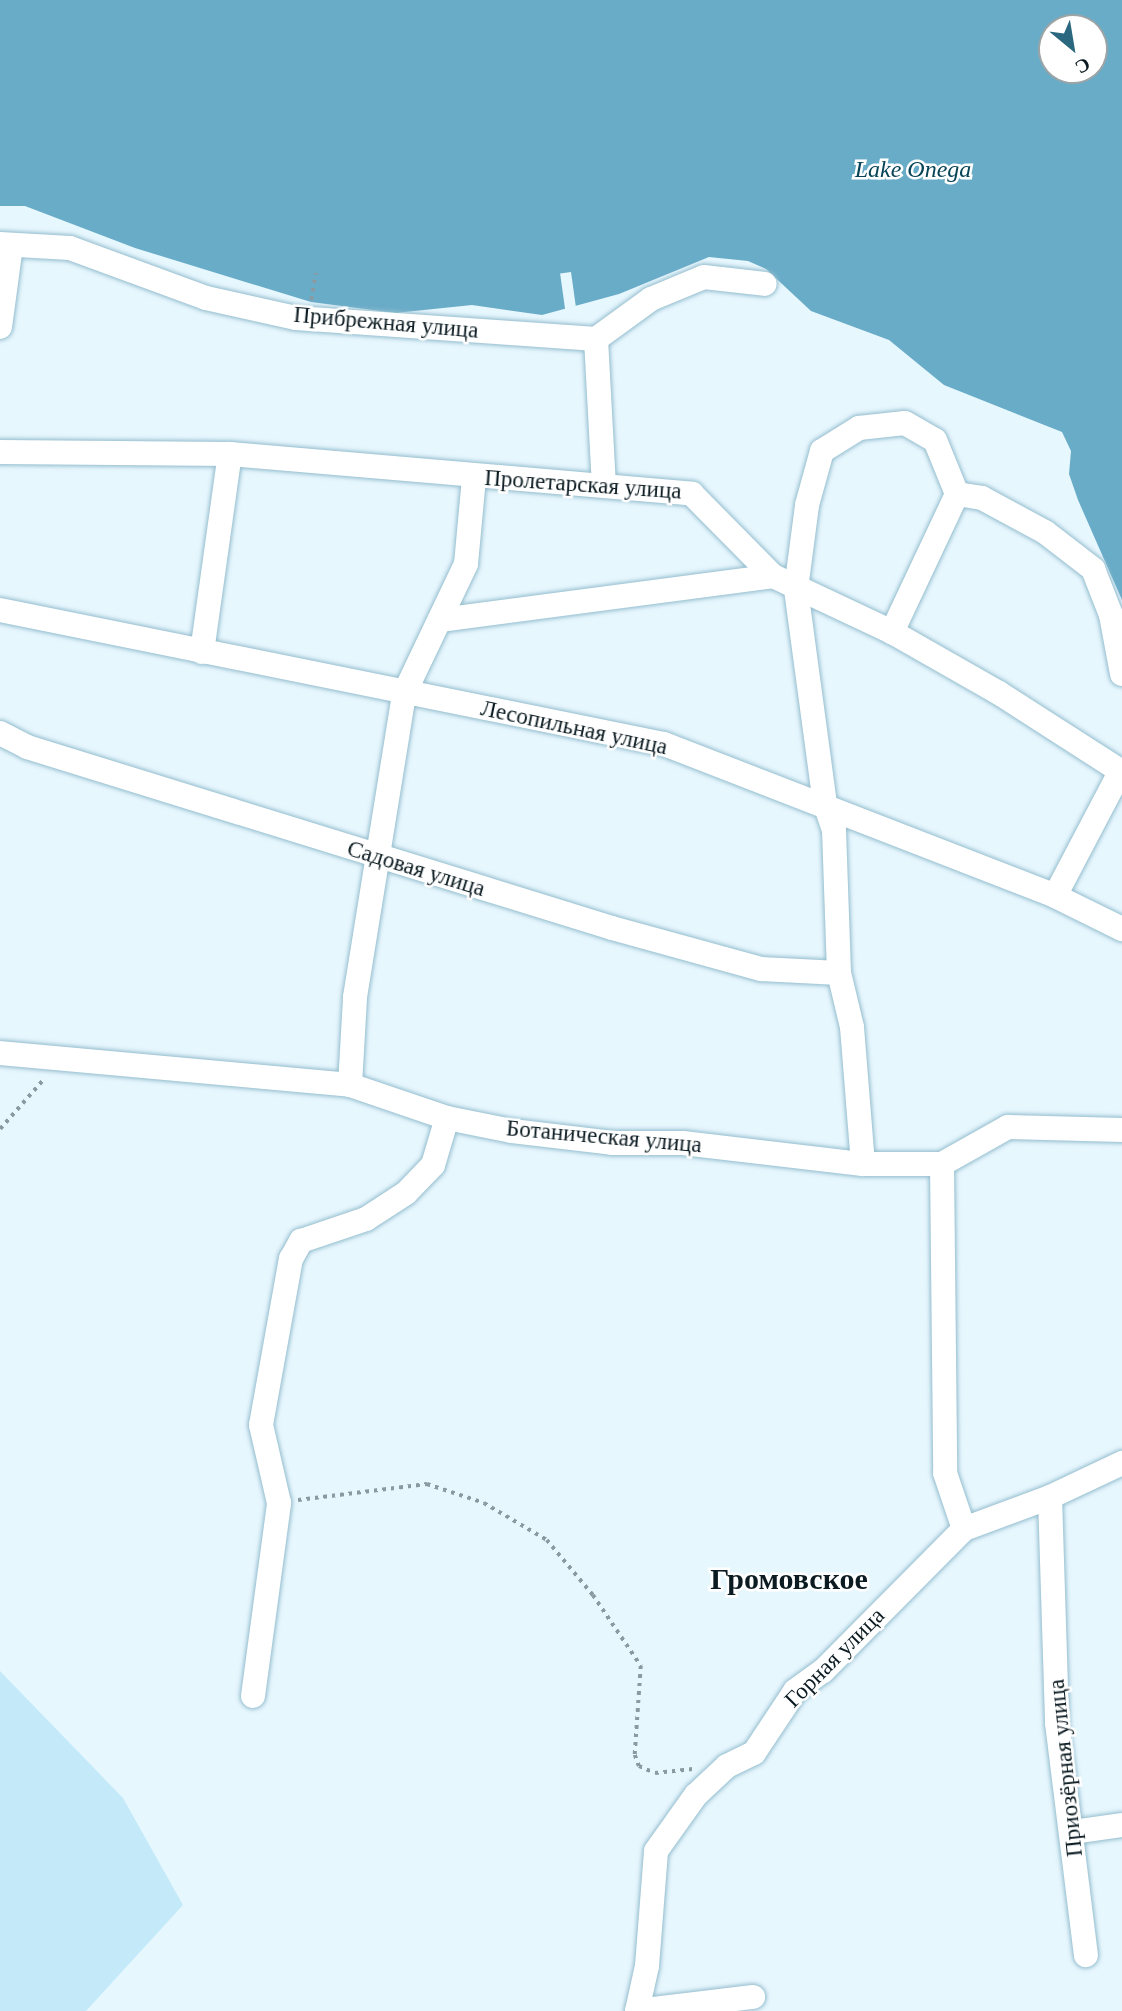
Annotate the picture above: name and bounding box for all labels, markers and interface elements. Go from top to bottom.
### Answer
north arrow [1038,14,1108,84]
text: С [1072,53,1094,78]
water label: Lake Onega [855,156,971,184]
street label: Прибрежная улица [292,301,480,345]
street label: Пролетарская улица [484,464,682,506]
street label: Лесопильная улица [478,695,670,761]
street label: Садовая улица [344,835,488,903]
street label: Ботаническая улица [505,1115,703,1159]
district label: Громовское [710,1561,868,1597]
street label: Горная улица [779,1602,891,1714]
street label: Приозёрная улица [1043,1678,1089,1858]

